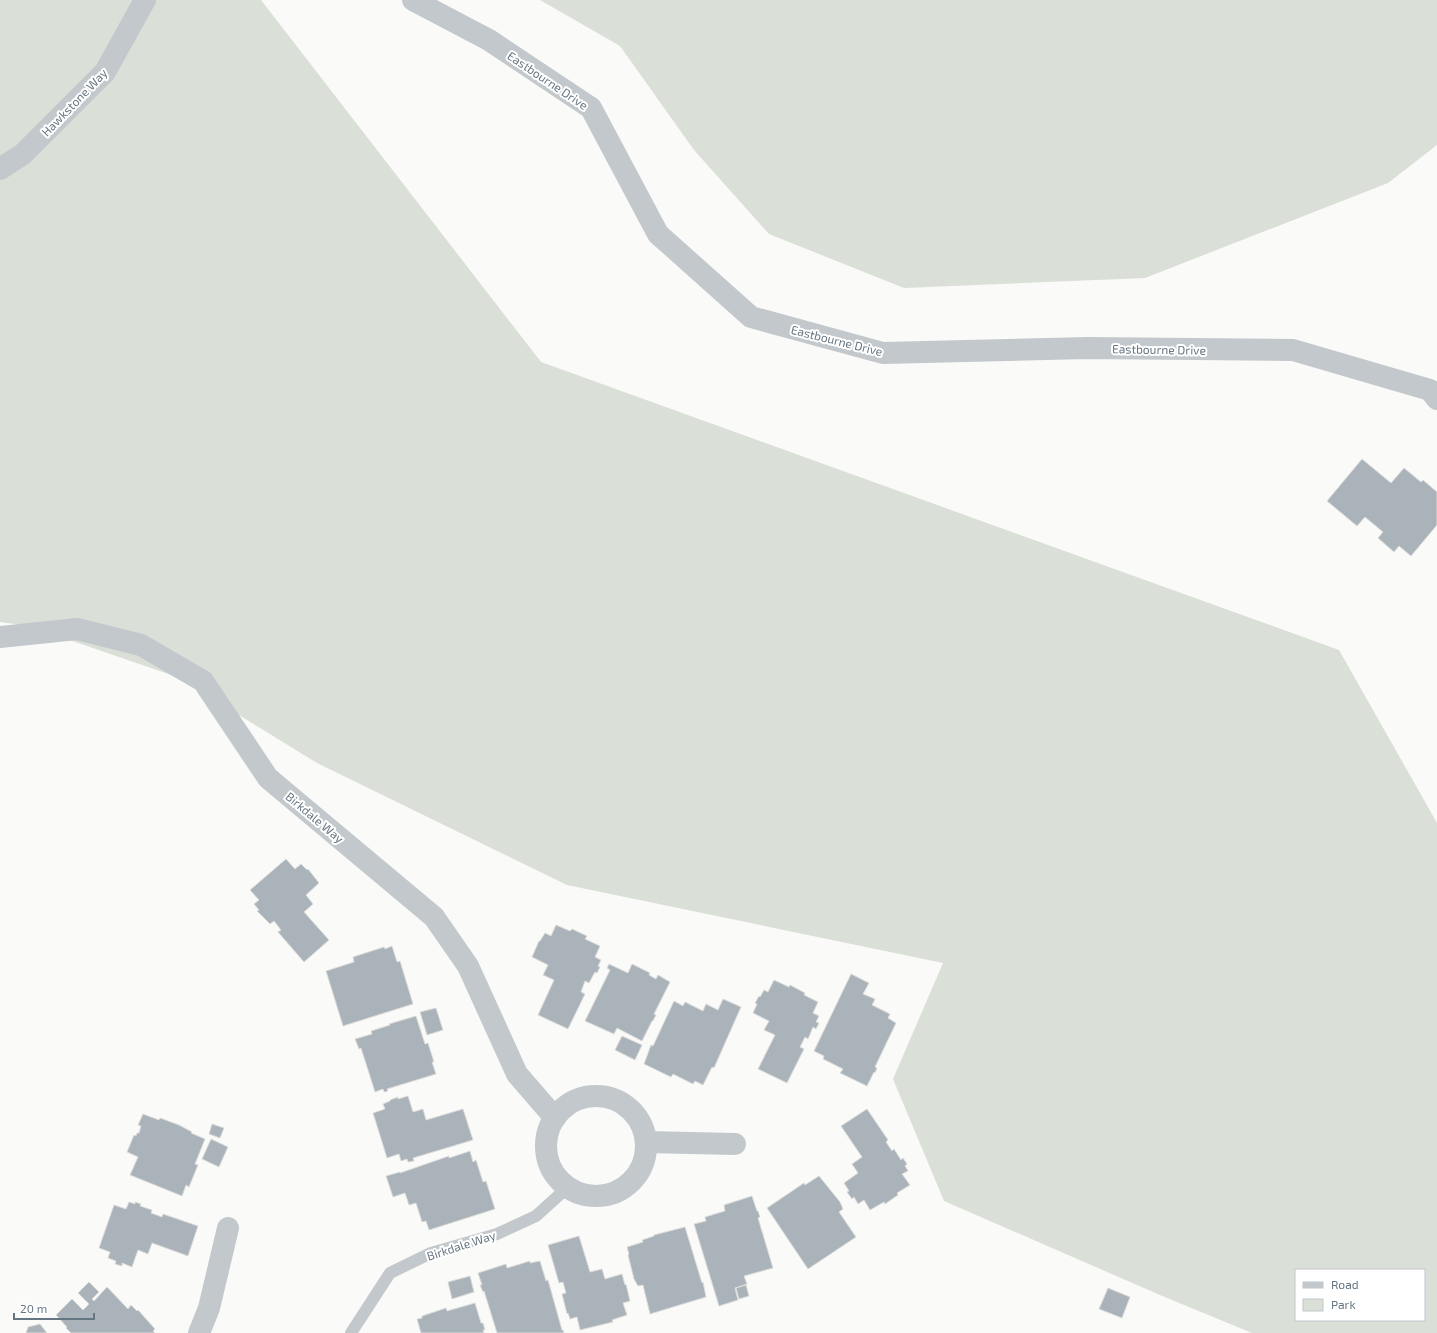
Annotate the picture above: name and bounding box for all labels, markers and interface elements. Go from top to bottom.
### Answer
street label: Eastbourne Drive [505,48,591,112]
street label: Hawkstone Way [38,65,110,139]
street label: Eastbourne Drive [790,322,884,358]
street label: Eastbourne Drive [1112,341,1206,357]
street label: Birkdale Way [283,789,347,846]
street label: Birkdale Way [425,1227,498,1263]
legend [1295,1269,1425,1321]
text: Road [1331,1277,1359,1291]
scale bar [14,1295,94,1321]
text: Park [1331,1297,1356,1311]
text: 20 m [20,1301,47,1315]

